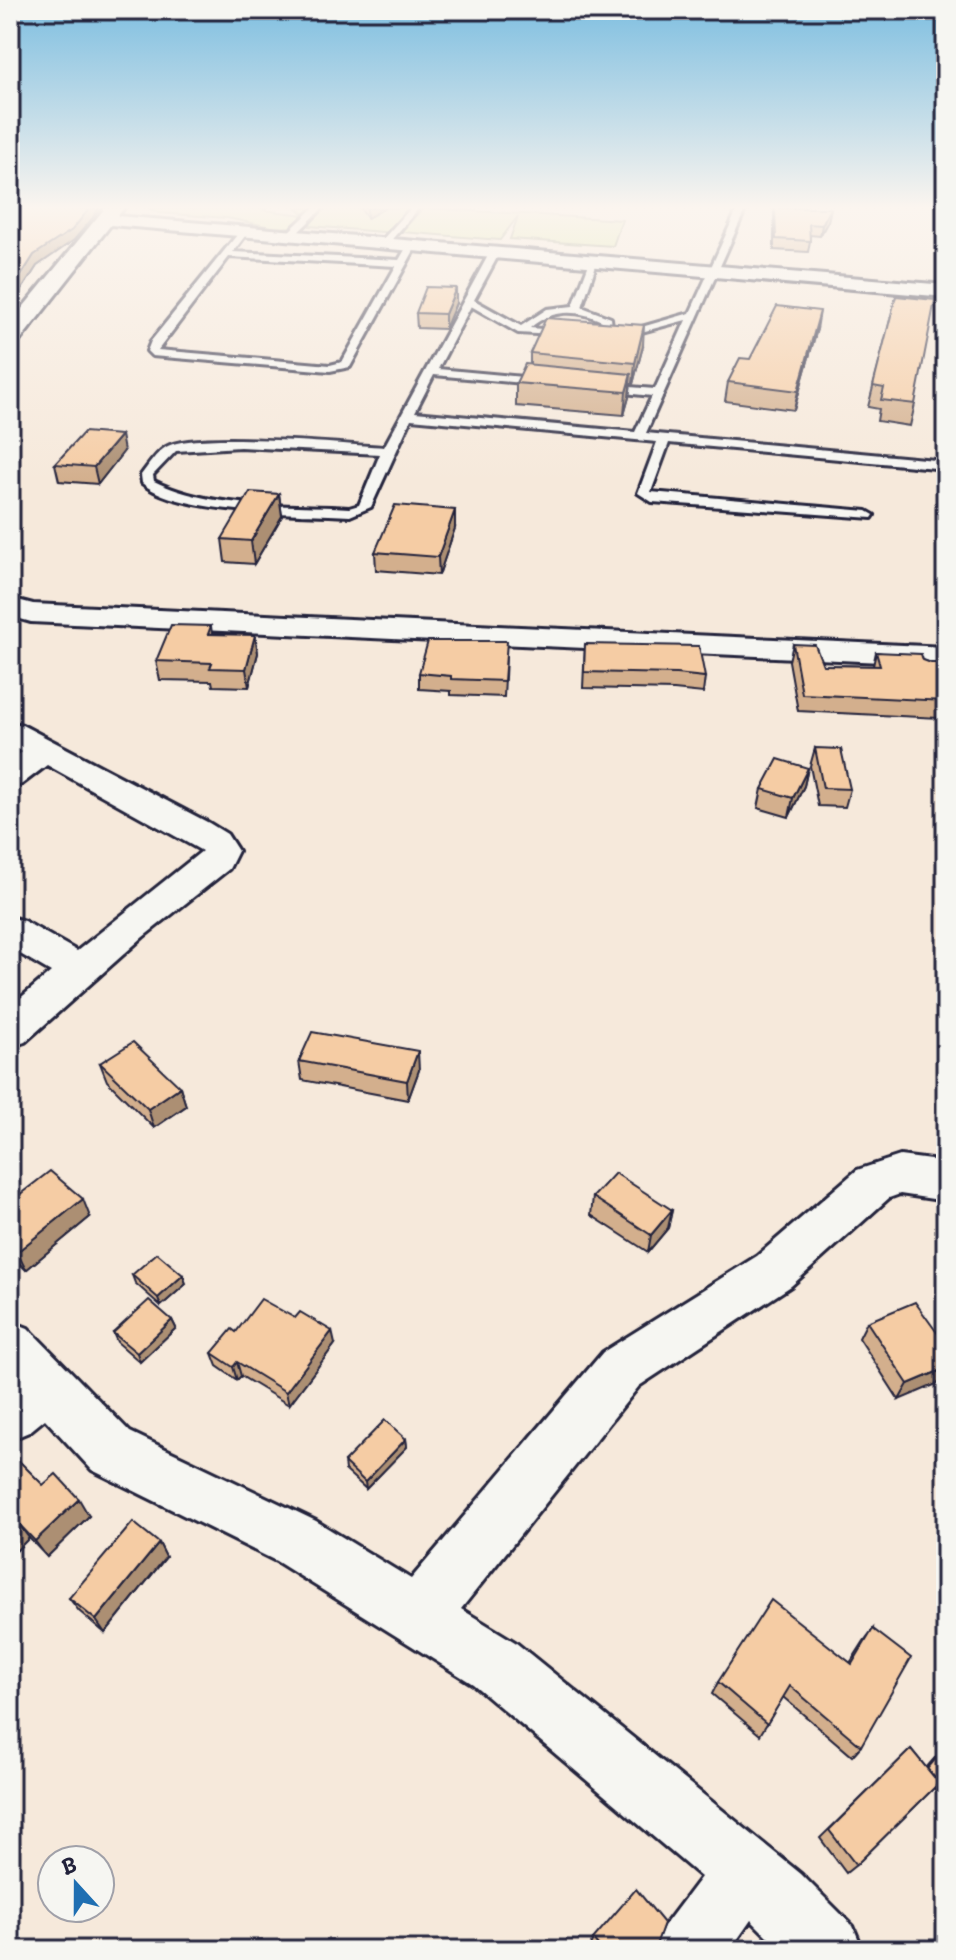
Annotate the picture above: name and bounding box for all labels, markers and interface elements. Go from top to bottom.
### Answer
north arrow [36,1844,116,1924]
text: B [57,1849,81,1881]

